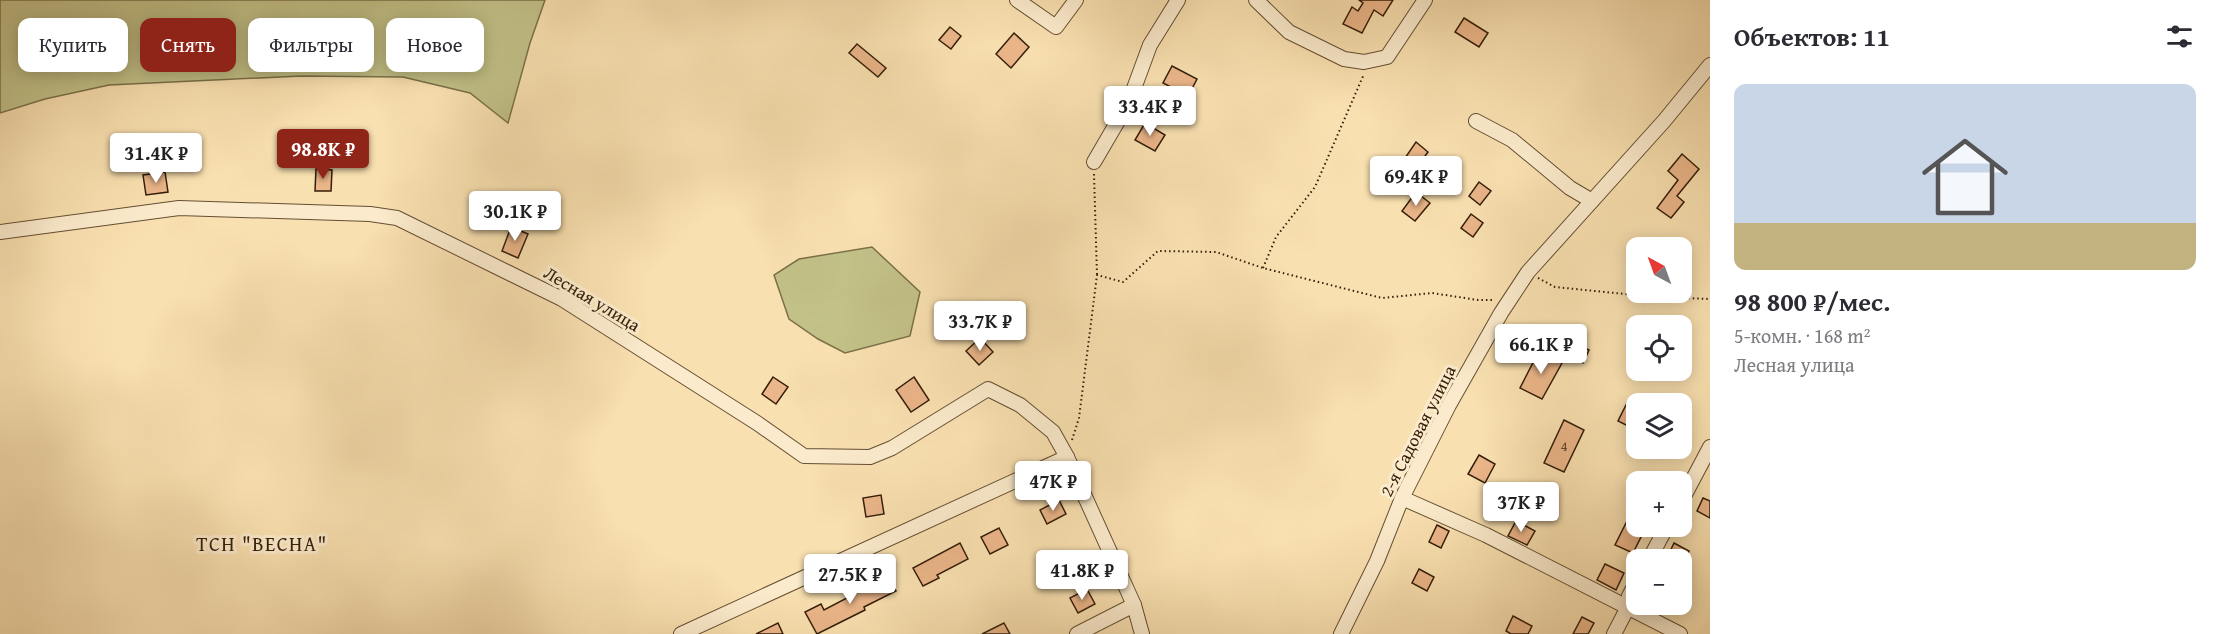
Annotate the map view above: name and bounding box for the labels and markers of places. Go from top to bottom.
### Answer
pin: 33.4K ₽ [1095,86,1205,137]
pin: 98.8K ₽ [268,129,378,180]
pin: 31.4K ₽ [101,133,211,184]
pin: 69.4K ₽ [1361,156,1471,207]
pin: 30.1K ₽ [460,191,570,242]
pin: 33.7K ₽ [925,301,1035,352]
pin: 66.1K ₽ [1486,324,1596,375]
pin: 47K ₽ [1011,461,1095,512]
pin: 37K ₽ [1479,482,1563,533]
pin: 41.8K ₽ [1027,550,1137,601]
pin: 27.5K ₽ [795,554,905,605]

